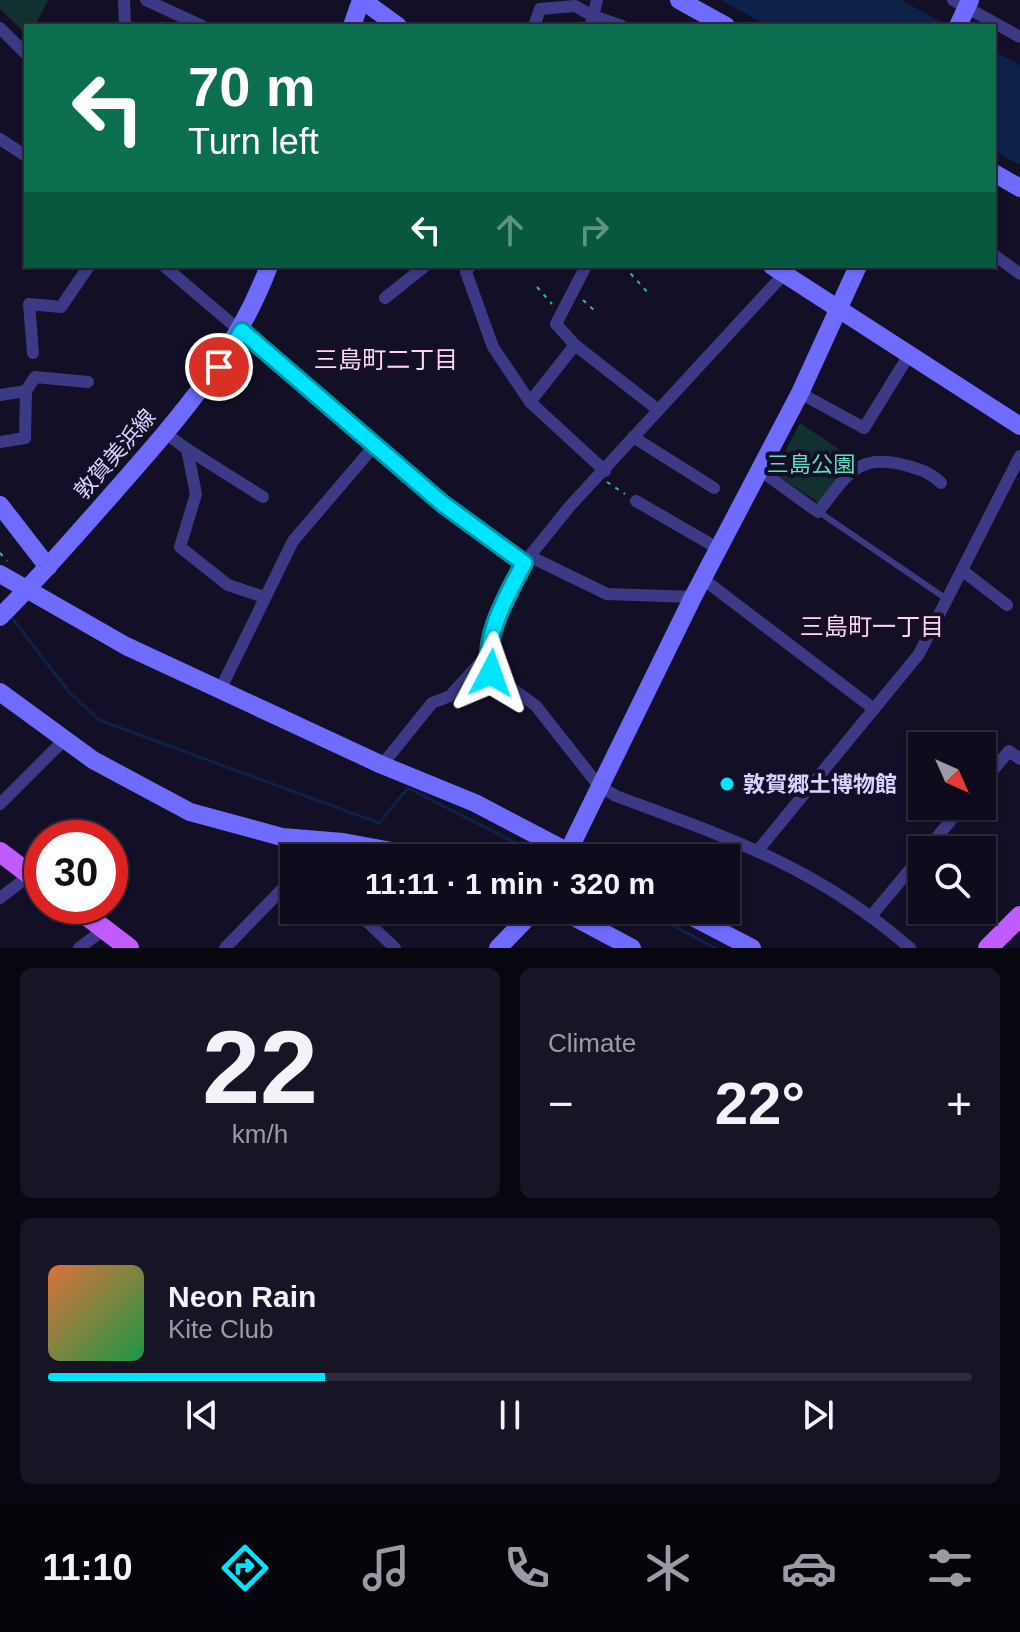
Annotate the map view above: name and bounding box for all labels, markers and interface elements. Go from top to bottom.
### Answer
text: 70 m [188,55,316,118]
icon: left [56,56,160,160]
text: Turn left [188,121,319,162]
icon: left [404,208,448,252]
icon: ahead [488,208,532,252]
icon: right [572,208,616,252]
pin [185,333,253,401]
icon: arrive [197,345,241,389]
district label: 三島町二丁目 [314,346,458,373]
street label: 敦賀美浜線 [69,404,161,504]
park label: 三島公園 [767,452,855,477]
district label: 三島町一丁目 [800,613,944,640]
position arrow [449,631,533,715]
north arrow [908,732,996,820]
map controls [908,732,996,924]
place label: 敦賀郷土博物館 [743,772,897,797]
marker: 敦賀郷土博物館 [718,775,736,793]
speed limit sign: 30 [24,820,128,924]
button: search [908,836,996,924]
text: 11:11 · 1 min · 320 m [365,867,655,900]
text: 22 [202,1009,318,1125]
text: Climate [548,1028,636,1058]
text: 22° [715,1070,805,1137]
text: − [548,1079,574,1128]
text: + [946,1079,972,1128]
text: km/h [232,1119,288,1149]
text: Neon Rain [168,1280,316,1313]
text: Kite Club [168,1314,274,1344]
icon: previous [180,1393,224,1437]
icon: pause [488,1393,532,1437]
icon: next [796,1393,840,1437]
icon: directions [217,1540,273,1596]
icon: music [358,1540,414,1596]
icon: phone [499,1540,555,1596]
icon: climate [640,1540,696,1596]
icon: car [781,1540,837,1596]
icon: filters [922,1540,978,1596]
text: 11:10 [42,1547,133,1588]

